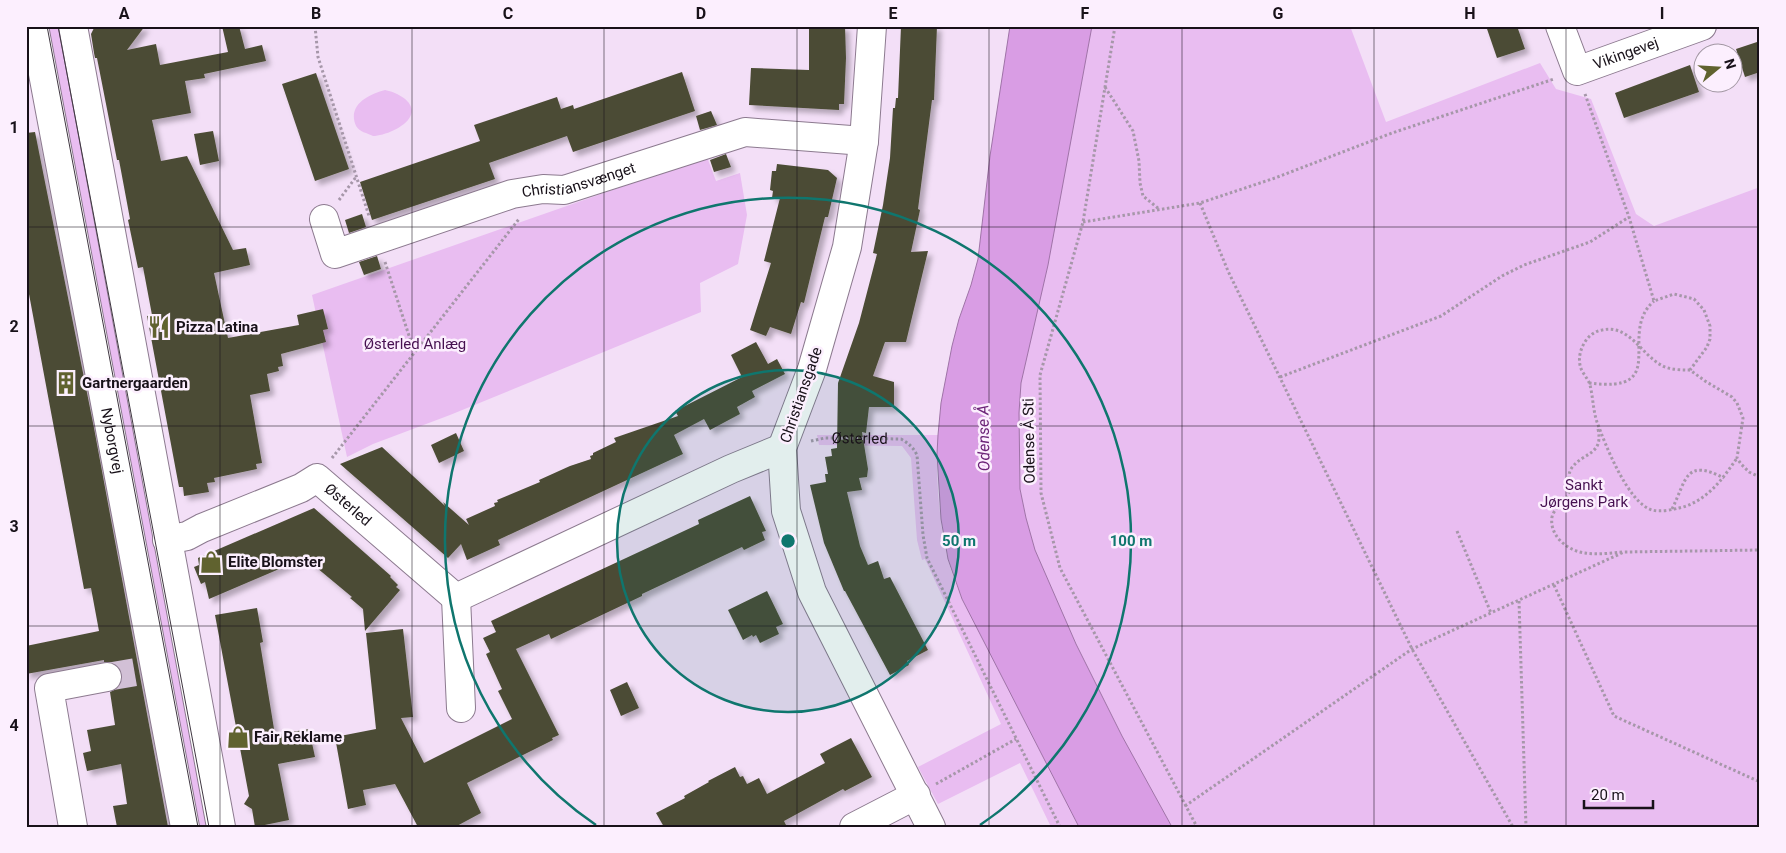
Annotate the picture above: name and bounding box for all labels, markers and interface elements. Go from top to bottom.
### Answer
text: A [119,4,130,23]
text: B [311,4,321,23]
text: C [503,4,513,23]
text: D [696,4,706,23]
text: E [889,4,898,23]
text: F [1081,4,1090,23]
text: G [1273,4,1284,23]
text: H [1464,4,1476,23]
text: I [1660,4,1664,23]
street label: Vikingevej [1591,33,1661,73]
north arrow [1694,42,1744,92]
text: N [1721,57,1740,71]
text: 1 [9,118,19,137]
street label: Christiansvænget [520,159,638,201]
restaurant icon: Pizza Latina [146,314,172,340]
text: 2 [9,317,19,336]
place label: Pizza Latina [176,318,258,336]
park label: Østerled Anlæg [364,335,466,353]
street label: Christiansgade [776,345,826,445]
building icon: Gartnergaarden [53,370,79,396]
place label: Gartnergaarden [82,374,188,392]
street label: Odense Å Sti [1019,398,1039,484]
water label: Odense Å [972,405,994,471]
street label: Nyborgvej [97,406,127,475]
street label: Østerled [831,429,888,448]
park label: Sankt Jørgens Park [1540,476,1628,511]
street label: Østerled [321,480,375,530]
text: 3 [9,517,19,536]
centre of rings [779,532,797,550]
text: 50 m [942,532,976,550]
text: 100 m [1110,532,1152,550]
shop icon: Elite Blomster [198,549,224,575]
place label: Elite Blomster [228,553,323,571]
text: 4 [9,716,19,735]
shop icon: Fair Reklame [225,724,251,750]
place label: Fair Reklame [254,728,342,746]
scale bar [1584,778,1652,810]
text: 20 m [1591,786,1625,804]

